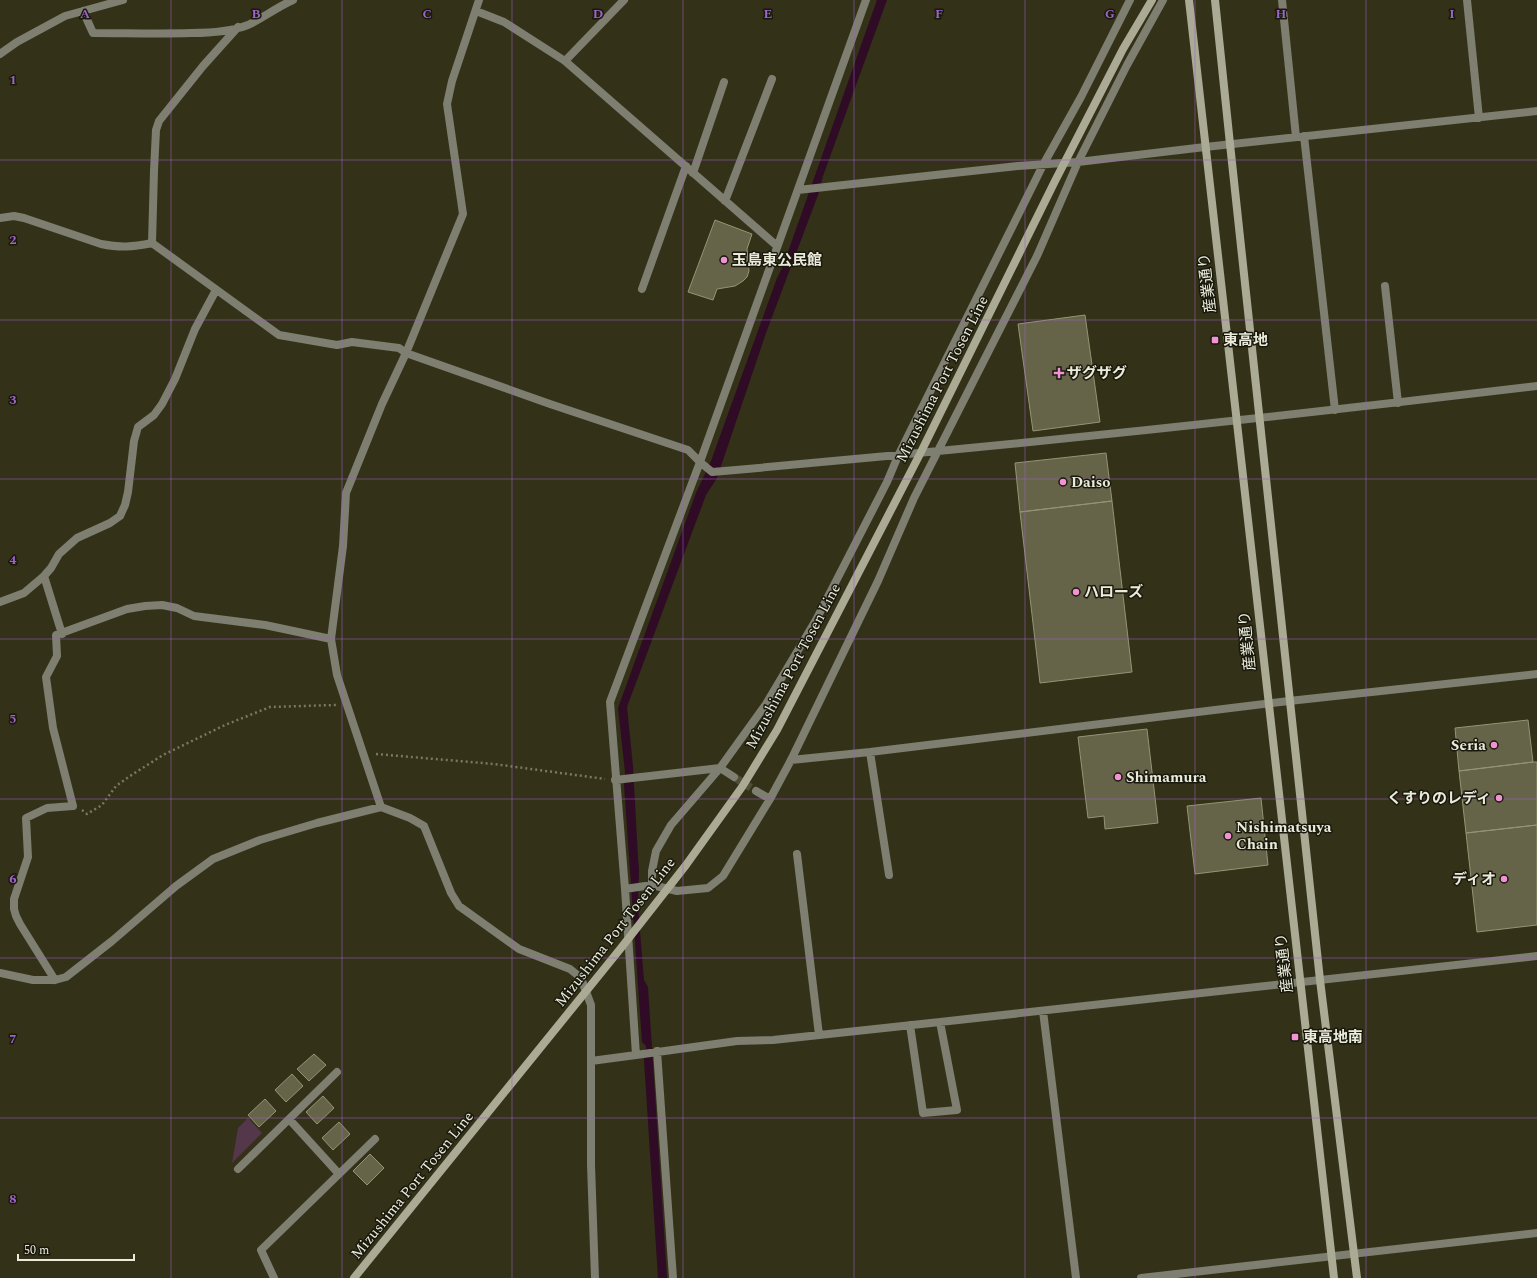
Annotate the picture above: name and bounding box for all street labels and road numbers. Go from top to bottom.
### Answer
street label: 産業通り [1192,252,1223,314]
street label: Mizushima Port Tosen Line [890,292,995,467]
street label: Mizushima Port Tosen Line [740,579,847,753]
street label: 産業通り [1233,610,1262,672]
street label: Mizushima Port Tosen Line [549,852,681,1012]
street label: 産業通り [1269,932,1300,994]
street label: Mizushima Port Tosen Line [345,1106,479,1264]

